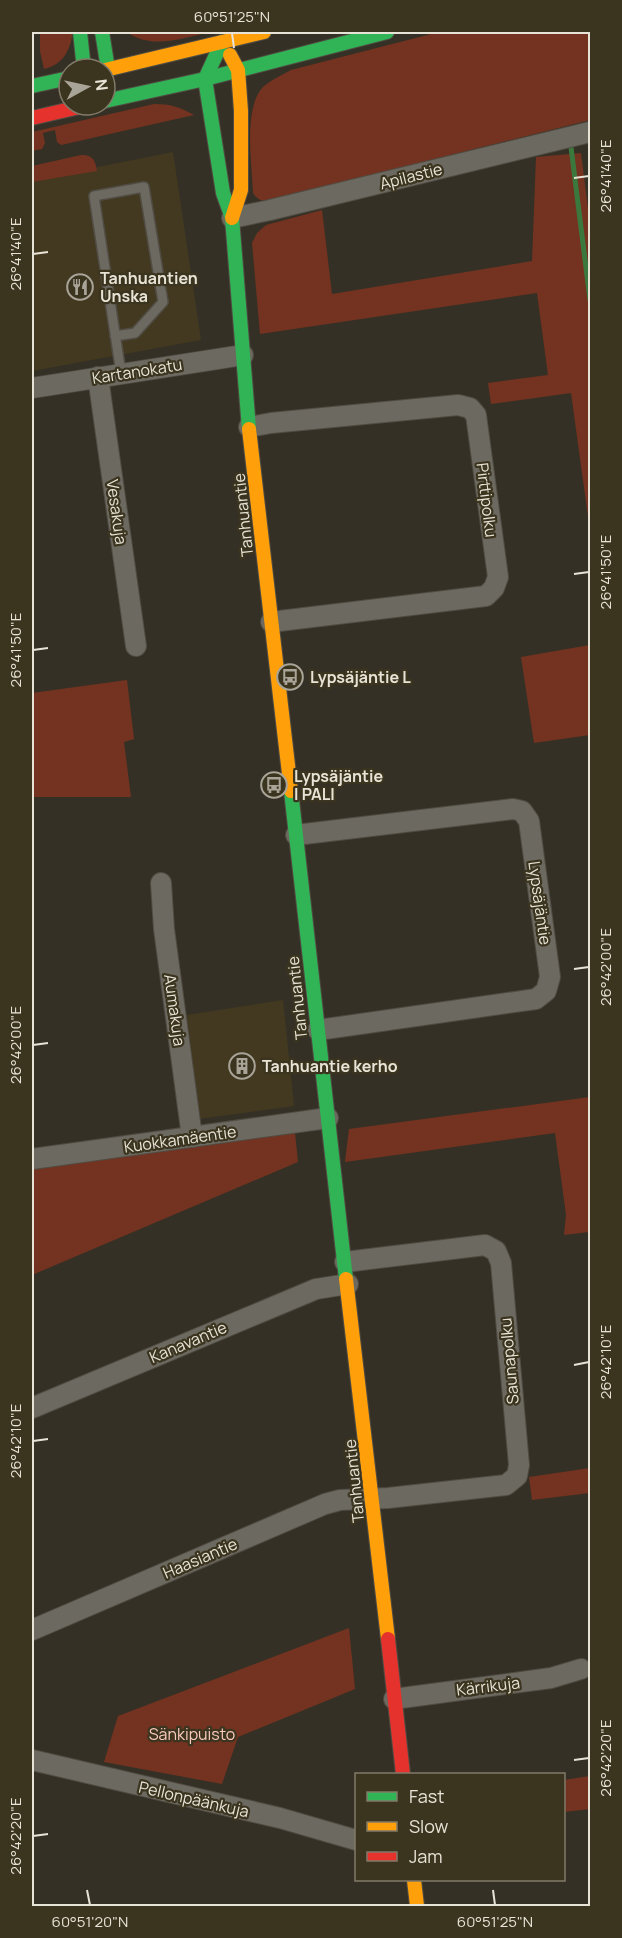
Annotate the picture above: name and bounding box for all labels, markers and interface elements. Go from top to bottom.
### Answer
text: 60°51'25"N [194,6,270,27]
north arrow [57,57,117,117]
text: N [90,78,114,92]
text: 26°41'40"E [595,139,616,213]
street label: Apilastie [377,158,445,194]
text: 26°41'40"E [5,217,26,291]
place label: Tanhuantien Unska [100,267,198,307]
restaurant icon: Tanhuantien Unska [65,272,95,302]
street label: Kartanokatu [90,353,184,389]
street label: Pirttipolku [472,461,502,539]
street label: Tanhuantie [228,472,258,558]
street label: Vesakuja [102,478,132,546]
text: 26°41'50"E [595,535,616,609]
text: 26°41'50"E [5,613,26,687]
bus stop icon: Lypsäjäntie L [275,662,305,692]
place label: Lypsäjäntie L [310,666,411,688]
place label: Lypsäjäntie I PALI [294,765,383,805]
bus stop icon: Lypsäjäntie I PALI [259,770,289,800]
street label: Lypsäjäntie [523,860,557,946]
text: 26°42'00"E [595,928,616,1006]
street label: Tanhuantie [282,955,312,1041]
street label: Aumakuja [159,973,191,1047]
text: 26°42'00"E [5,1006,26,1084]
building icon: Tanhuantie kerho [227,1051,257,1081]
place label: Tanhuantie kerho [262,1055,398,1077]
street label: Kuokkamäentie [122,1120,238,1158]
street label: Kanavantie [146,1316,230,1368]
street label: Saunapolku [494,1317,524,1405]
text: 26°42'10"E [595,1325,616,1399]
text: 26°42'10"E [5,1404,26,1478]
street label: Tanhuantie [339,1438,369,1524]
street label: Haasiantie [159,1532,241,1584]
street label: Kärrikuja [455,1671,521,1701]
text: 26°42'20"E [595,1719,616,1797]
park label: Sänkipuisto [149,1723,235,1745]
legend [355,1773,565,1881]
street label: Pellonpäänkuja [137,1776,251,1822]
text: Fast [409,1784,444,1808]
text: 26°42'20"E [5,1797,26,1875]
text: Slow [409,1814,449,1838]
text: Jam [409,1844,443,1868]
text: 60°51'20"N [52,1911,128,1932]
text: 60°51'25"N [457,1911,533,1932]

